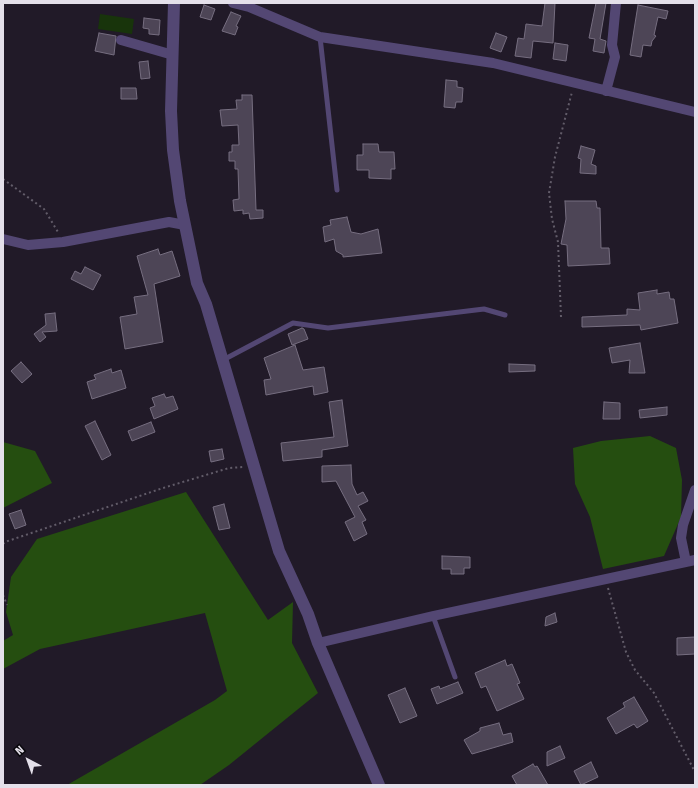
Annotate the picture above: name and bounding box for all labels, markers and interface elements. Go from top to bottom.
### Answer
north arrow [8,740,48,780]
text: N [13,743,27,758]

